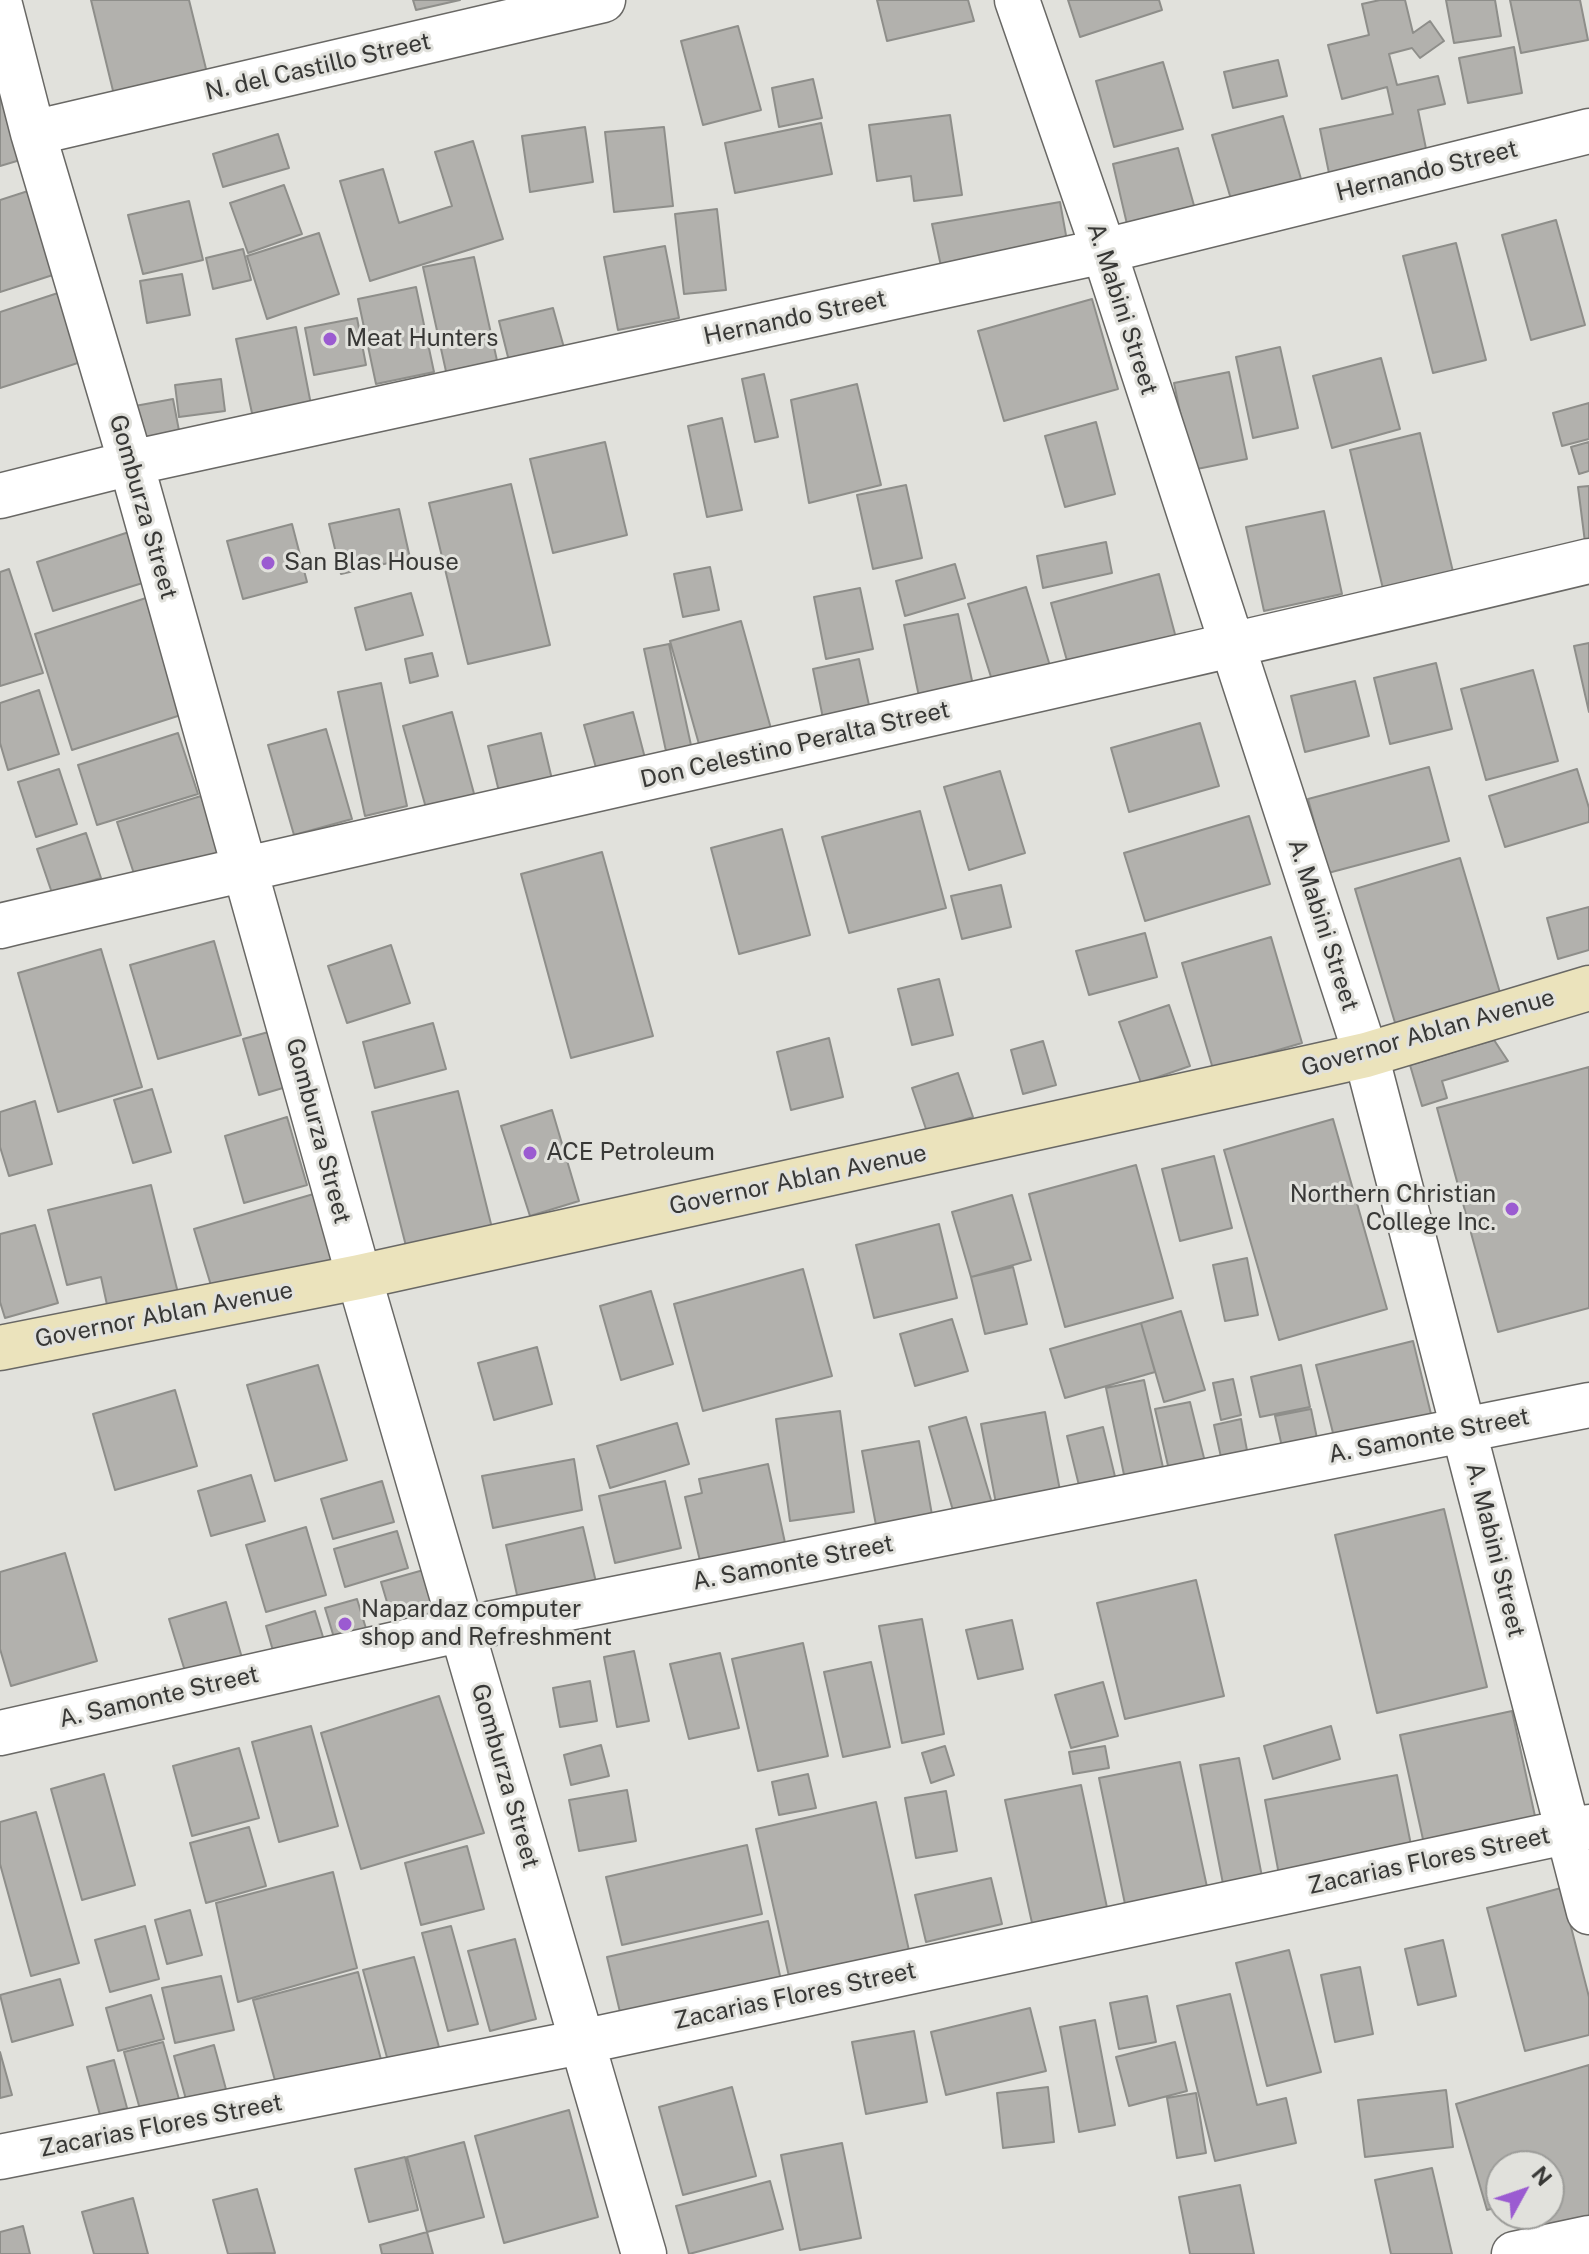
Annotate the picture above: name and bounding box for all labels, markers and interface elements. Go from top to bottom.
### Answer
street label: N. del Castillo Street [203,27,433,107]
street label: Hernando Street [1333,135,1521,207]
street label: A. Mabini Street [1081,219,1163,399]
street label: Hernando Street [701,285,889,351]
place label: Meat Hunters [346,325,498,353]
marker: Meat Hunters [321,330,339,348]
street label: Gomburza Street [103,411,183,603]
place label: San Blas House [284,549,459,577]
marker: San Blas House [259,554,277,572]
street label: Don Celestino Peralta Street [638,695,952,795]
street label: A. Mabini Street [1282,835,1364,1015]
street label: Governor Ablan Avenue [1298,983,1558,1083]
street label: Gomburza Street [279,1035,357,1227]
place label: ACE Petroleum [546,1139,715,1167]
street label: Governor Ablan Avenue [667,1139,929,1221]
marker: ACE Petroleum [521,1144,539,1162]
place label: Northern Christian College Inc. [1290,1181,1496,1237]
marker: Northern Christian College Inc. [1503,1200,1521,1218]
street label: Governor Ablan Avenue [33,1276,295,1354]
street label: A. Samonte Street [1326,1402,1532,1470]
street label: A. Mabini Street [1459,1460,1531,1640]
street label: A. Samonte Street [690,1529,896,1597]
place label: Napardaz computer shop and Refreshment [361,1596,612,1652]
marker: Napardaz computer shop and Refreshment [336,1615,354,1633]
street label: A. Samonte Street [56,1660,262,1734]
street label: Gomburza Street [465,1680,545,1872]
street label: Zacarias Flores Street [1305,1821,1553,1901]
street label: Zacarias Flores Street [671,1956,919,2036]
street label: Zacarias Flores Street [37,2088,285,2164]
north arrow [1485,2150,1565,2230]
text: N [1526,2161,1557,2191]

